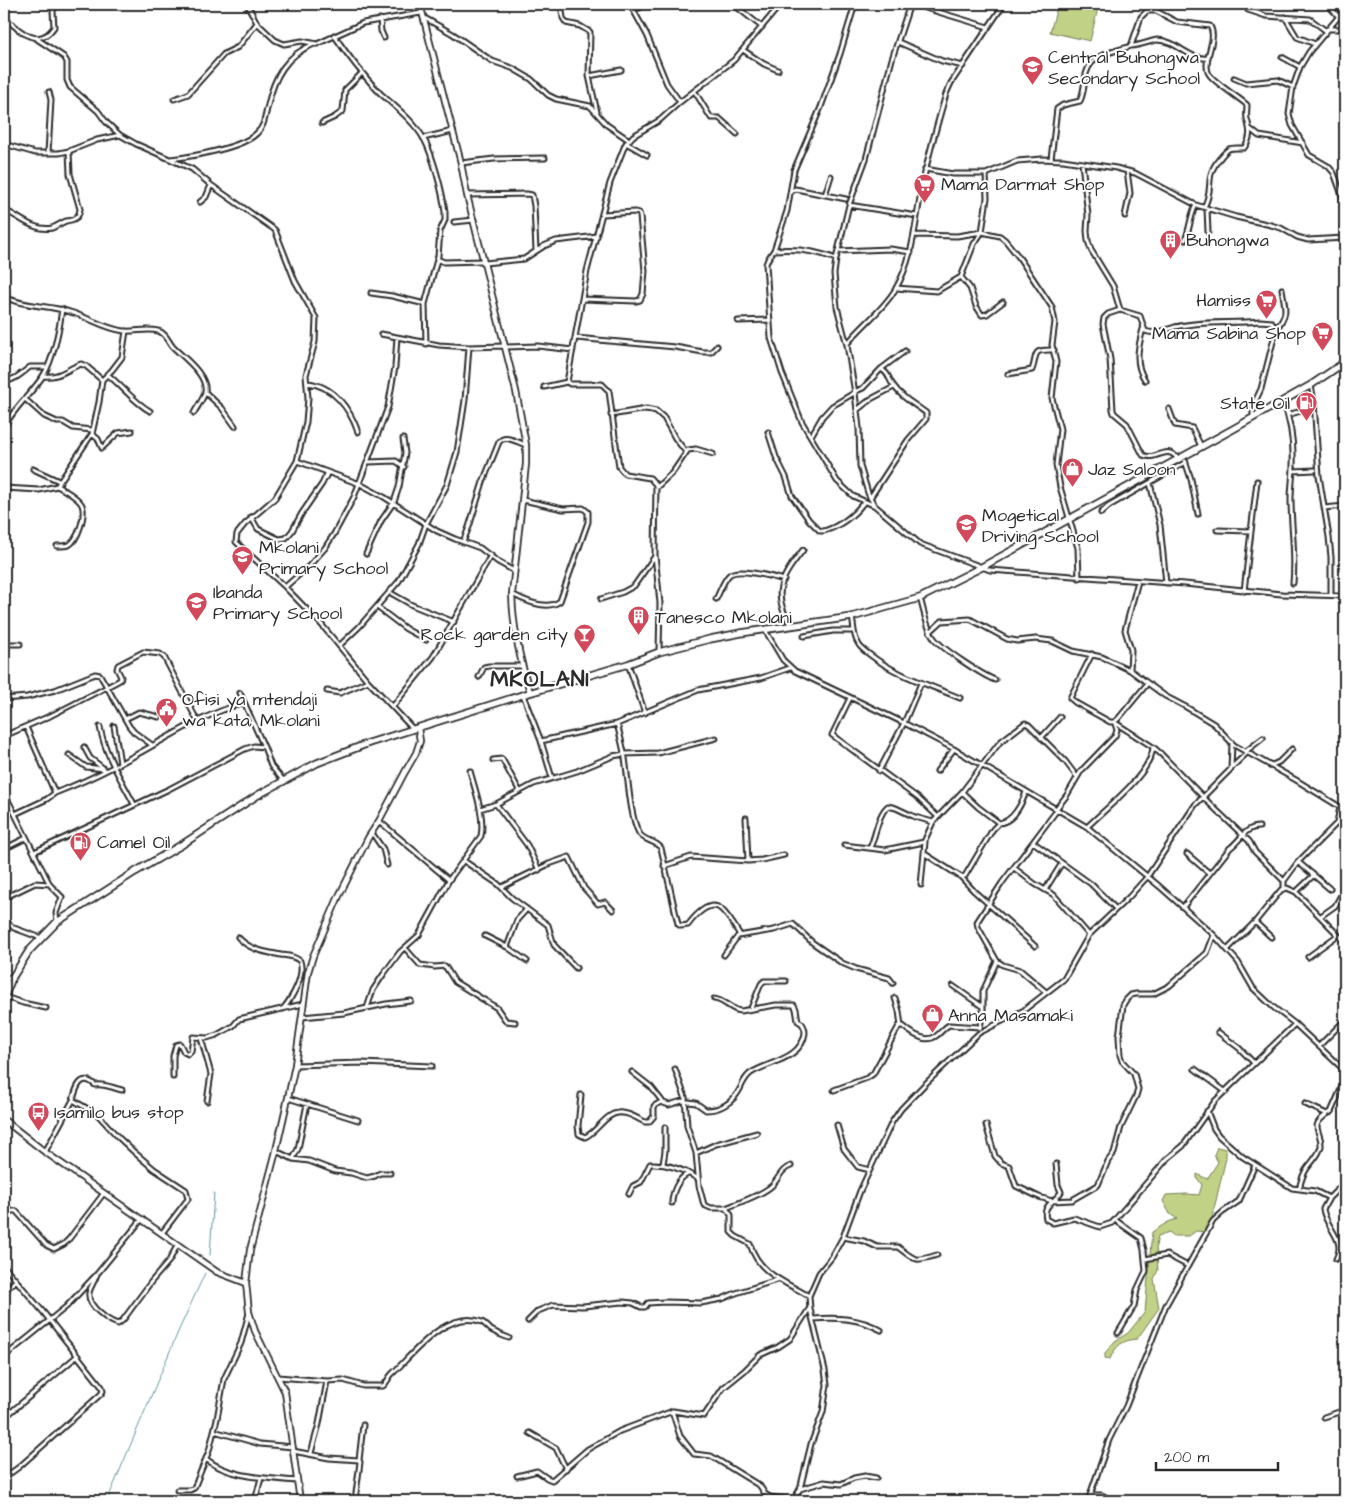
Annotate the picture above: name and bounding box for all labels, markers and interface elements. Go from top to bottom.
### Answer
place label: Central Buhongwa Secondary School [1048,45,1200,92]
school or university icon: Central Buhongwa Secondary School [1020,55,1044,86]
supermarket icon: Mama Darmat Shop [913,172,937,203]
place label: Mama Darmat Shop [941,172,1104,197]
building icon: Buhongwa [1158,228,1182,259]
place label: Buhongwa [1186,228,1269,254]
place label: Hamiss [1196,288,1251,313]
supermarket icon: Hamiss [1255,288,1279,319]
place label: Mama Sabina Shop [1152,321,1306,346]
supermarket icon: Mama Sabina Shop [1310,321,1334,352]
place label: State Oil [1220,391,1290,416]
fuel station icon: State Oil [1294,391,1318,422]
shop icon: Jaz Saloon [1060,457,1084,488]
place label: Jaz Saloon [1088,457,1176,482]
place label: Mogetical Driving School [982,503,1099,550]
school or university icon: Mogetical Driving School [954,513,978,544]
place label: Mkolani Primary School [259,535,388,582]
school or university icon: Mkolani Primary School [231,545,255,576]
place label: Ibanda Primary School [213,580,342,627]
school or university icon: Ibanda Primary School [185,590,209,621]
building icon: Tanesco Mkolani [627,605,651,636]
place label: Tanesco Mkolani [655,605,792,630]
place label: Rock garden city [421,622,568,648]
bar icon: Rock garden city [572,622,596,653]
district label: MKOLANI [490,664,590,695]
place label: Ofisi ya mtendaji wa kata, Mkolani [182,687,320,733]
public building icon: Ofisi ya mtendaji wa kata, Mkolani [154,697,178,728]
fuel station icon: Camel Oil [69,830,93,861]
place label: Camel Oil [97,830,170,855]
shop icon: Anna Masamaki [920,1003,944,1034]
place label: Anna Masamaki [948,1003,1073,1028]
bus stop icon: Isamilo bus stop [26,1100,50,1131]
place label: Isamilo bus stop [54,1100,184,1125]
scale bar [1156,1440,1279,1472]
text: 200 m [1164,1447,1210,1468]

